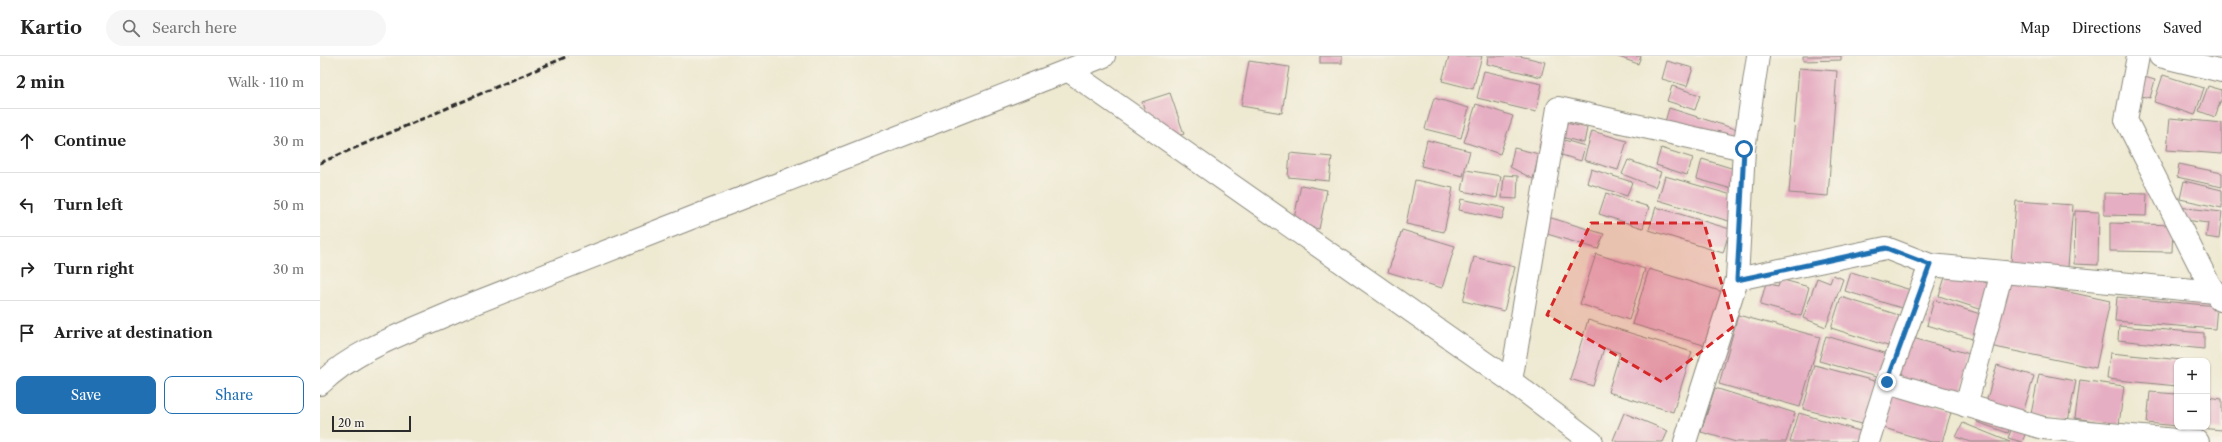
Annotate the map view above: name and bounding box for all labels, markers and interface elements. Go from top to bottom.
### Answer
search box [106,10,386,46]
text: Kartio [20,16,82,39]
icon: search [120,17,142,39]
text: Search here [152,18,237,37]
text: Map [2020,19,2050,37]
text: Directions [2072,19,2141,37]
text: Saved [2163,19,2202,37]
text: 2 min [16,72,65,92]
text: Walk · 110 m [228,74,304,90]
icon: ahead [16,130,38,152]
text: Continue [54,131,126,150]
text: 30 m [273,133,304,149]
route start [1735,140,1753,158]
icon: left [16,194,38,216]
text: Turn left [54,195,123,214]
text: 50 m [273,197,304,213]
icon: right [16,258,38,280]
text: Turn right [54,259,134,278]
text: 30 m [273,261,304,277]
icon: arrive [16,322,38,344]
text: Arrive at destination [54,323,213,342]
map controls [2174,358,2210,430]
button: + [2174,358,2210,394]
route end [1878,373,1896,391]
button: Save [16,376,156,414]
button: Share [164,376,304,414]
button: − [2174,394,2210,430]
scale bar [332,414,411,433]
text: 20 m [338,416,364,430]

